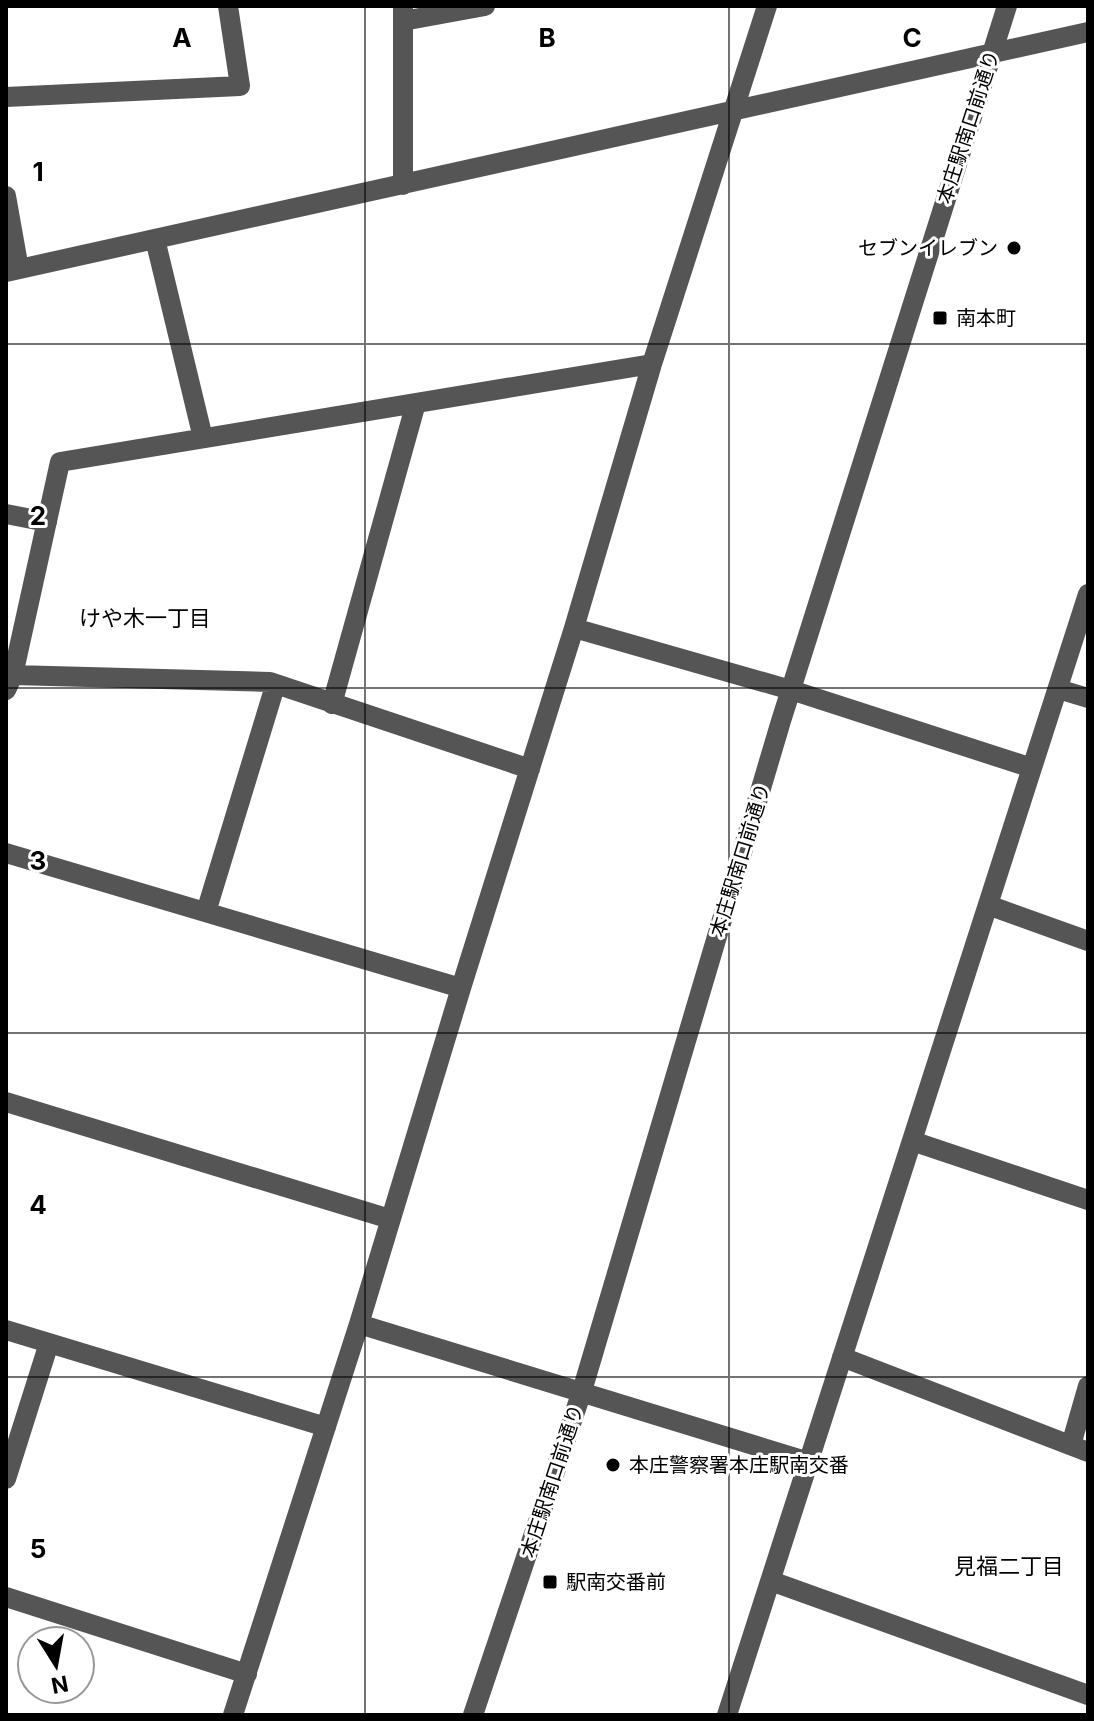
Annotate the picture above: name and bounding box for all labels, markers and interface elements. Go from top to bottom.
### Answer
text: A [172,22,192,53]
text: B [538,22,556,53]
text: C [902,22,922,53]
street label: 本庄駅南口前通り [932,47,1004,207]
text: 1 [32,156,44,187]
place label: セブンイレブン [858,236,998,260]
marker: セブンイレブン [1005,239,1023,257]
place label: 南本町 [956,306,1016,330]
marker: 南本町 [931,309,949,327]
text: 2 [30,500,46,531]
district label: けや木一丁目 [79,605,211,631]
street label: 本庄駅南口前通り [705,780,775,940]
text: 3 [30,845,46,876]
text: 4 [29,1189,47,1220]
street label: 本庄駅南口前通り [516,1401,588,1561]
place label: 本庄警察署本庄駅南交番 [629,1453,849,1477]
marker: 本庄警察署本庄駅南交番 [604,1456,622,1474]
text: 5 [30,1533,46,1564]
district label: 見福二丁目 [954,1553,1064,1579]
place label: 駅南交番前 [566,1570,666,1594]
marker: 駅南交番前 [541,1573,559,1591]
north arrow [16,1625,96,1705]
text: N [49,1670,71,1699]

